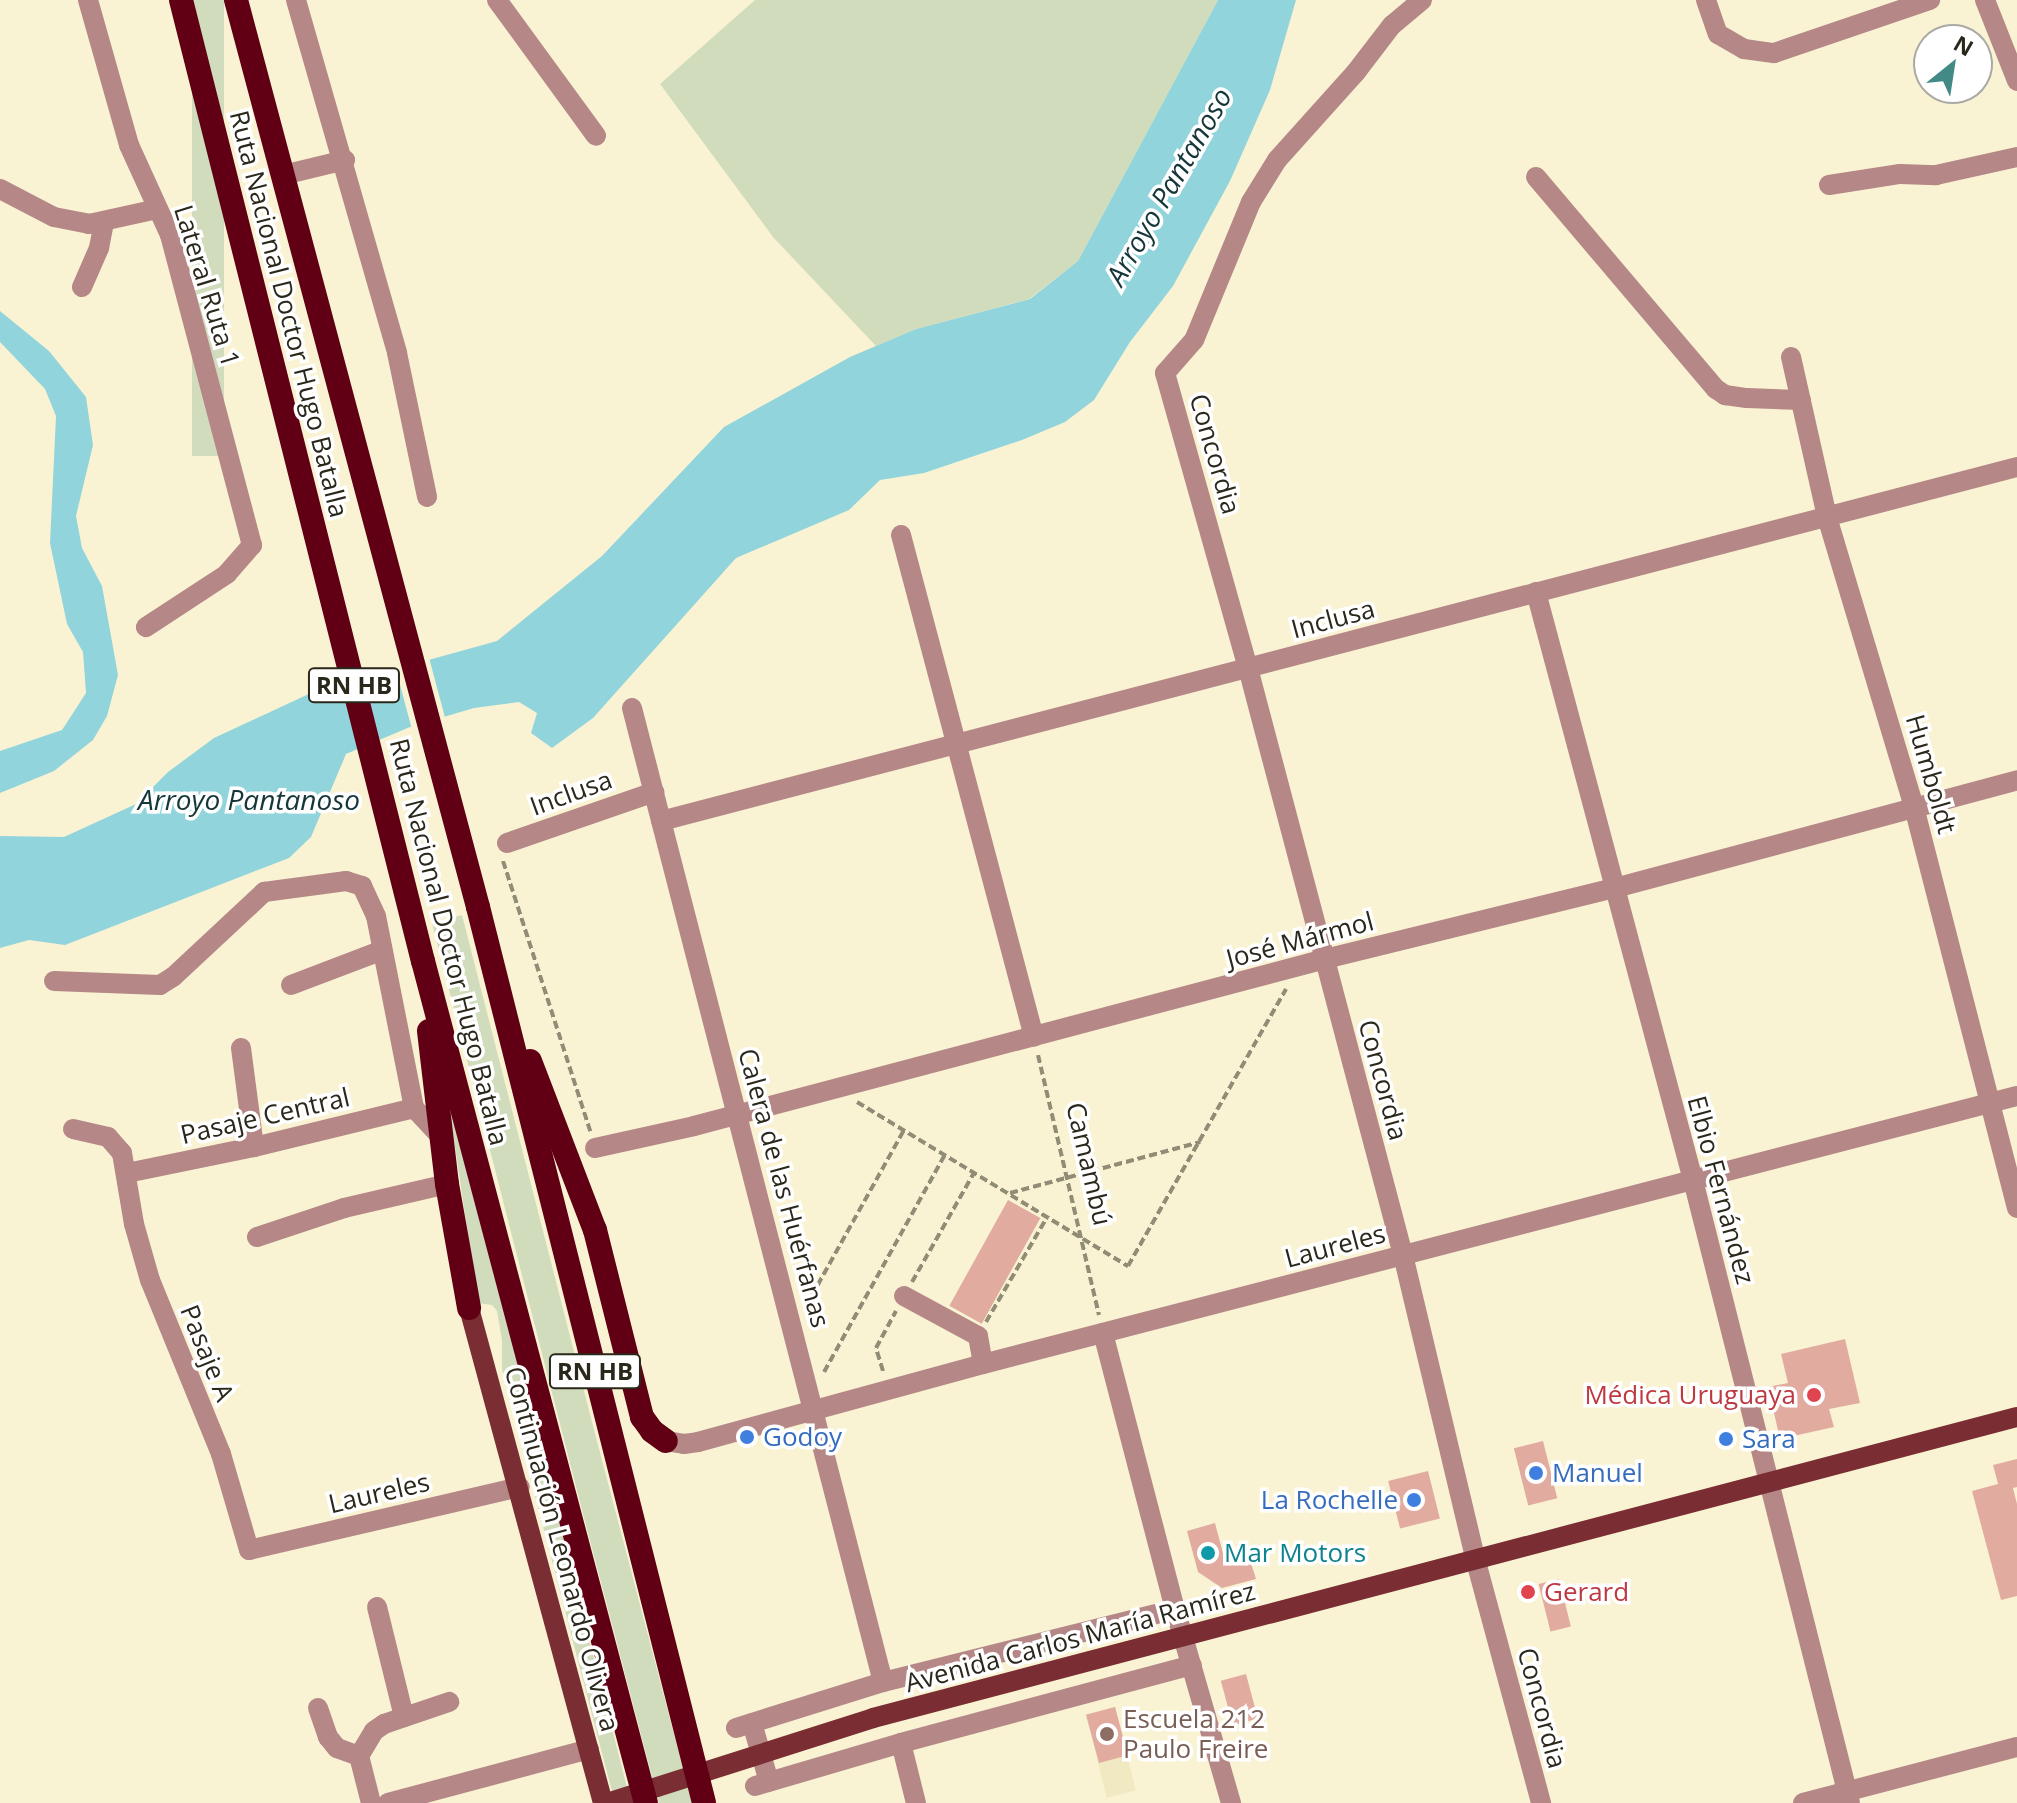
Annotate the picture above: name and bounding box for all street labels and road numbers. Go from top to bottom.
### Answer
street label: Ruta Nacional Doctor Hugo Batalla [223,107,355,521]
street label: Lateral Ruta 1 [168,201,246,371]
street label: Concordia [1183,390,1247,518]
street label: Inclusa [1288,593,1378,645]
road number: RN HB [306,665,402,705]
street label: Humboldt [1899,711,1963,837]
street label: Ruta Nacional Doctor Hugo Batalla [383,735,515,1149]
street label: Inclusa [526,764,616,822]
street label: José Mármol [1223,905,1377,975]
street label: Concordia [1352,1016,1414,1144]
street label: Calera de las Huérfanas [732,1045,836,1331]
street label: Pasaje Central [177,1081,353,1151]
street label: Elbio Fernández [1681,1092,1761,1288]
street label: Camambú [1060,1099,1118,1229]
street label: Laureles [1281,1218,1389,1274]
street label: Pasaje A [174,1300,240,1406]
road number: RN HB [547,1351,643,1391]
street label: Continuación Leonardo Olivera [498,1363,626,1735]
street label: Laureles [325,1466,433,1520]
street label: Avenida Carlos María Ramírez [902,1575,1258,1699]
street label: Concordia [1511,1644,1573,1772]

